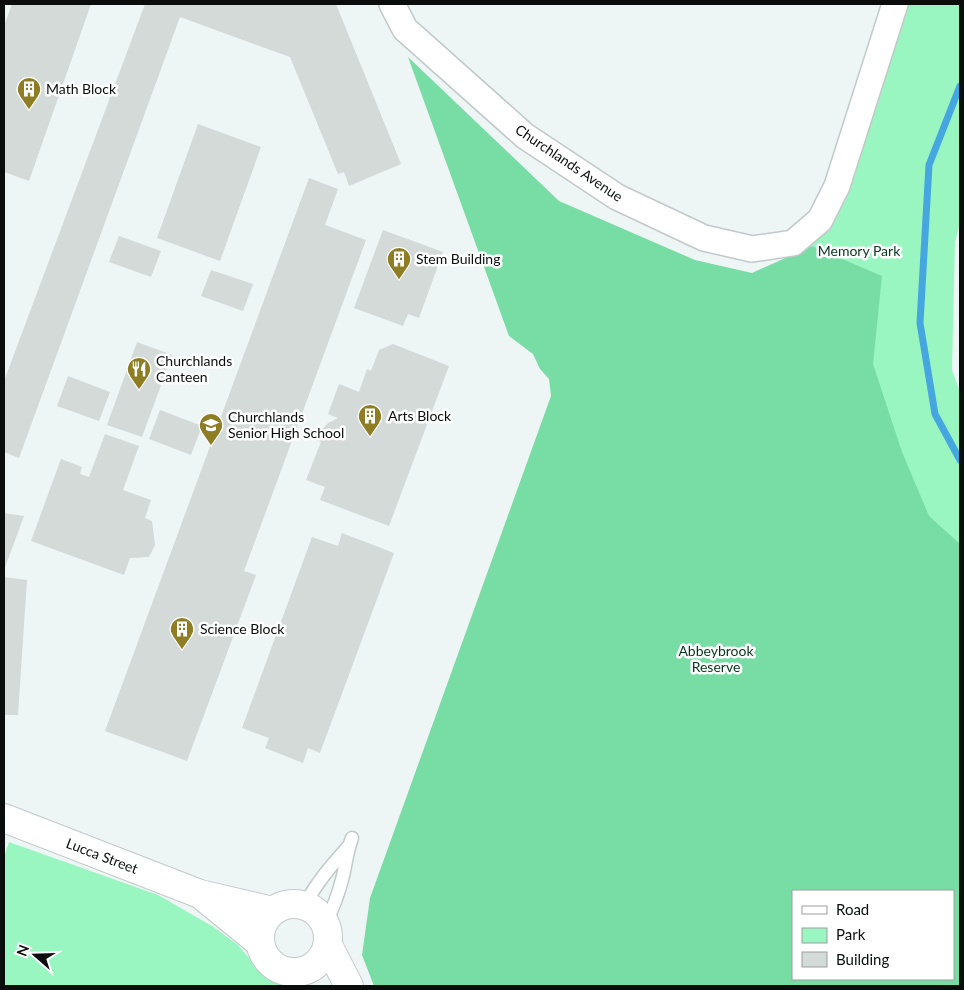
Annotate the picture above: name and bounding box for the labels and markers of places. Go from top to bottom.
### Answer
building icon: Math Block [16,76,42,110]
place label: Math Block [46,80,117,97]
building icon: Stem Building [386,246,412,280]
place label: Stem Building [416,250,500,267]
place label: Churchlands Canteen [156,352,232,385]
restaurant icon: Churchlands Canteen [126,356,152,390]
building icon: Arts Block [357,403,383,437]
place label: Arts Block [388,407,452,424]
place label: Churchlands Senior High School [228,408,344,441]
school or university icon: Churchlands Senior High School [198,412,224,446]
building icon: Science Block [169,616,195,650]
place label: Science Block [200,620,285,637]

